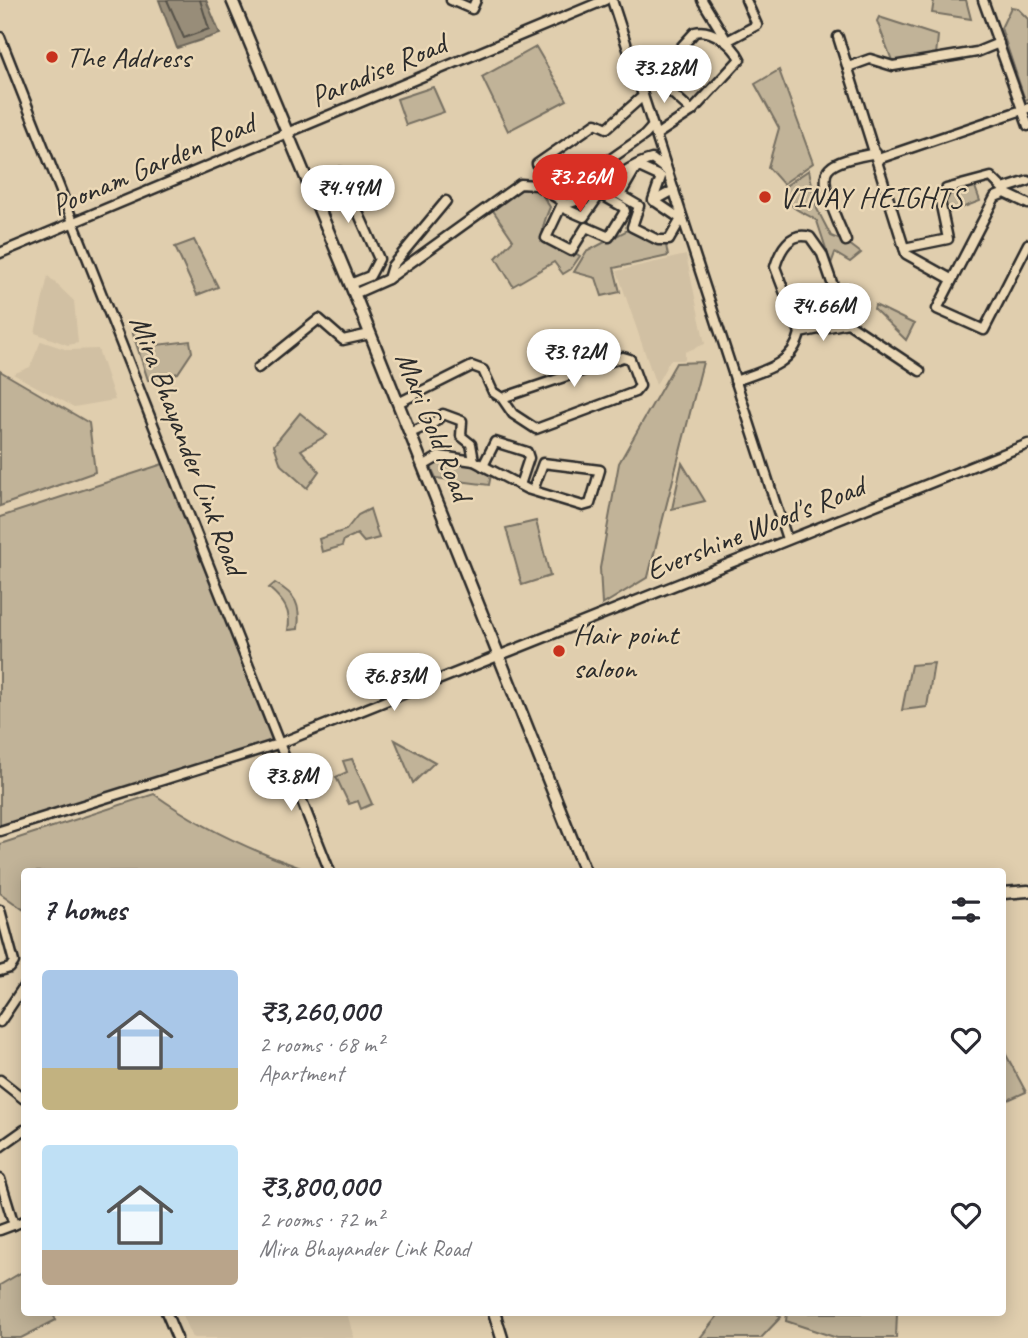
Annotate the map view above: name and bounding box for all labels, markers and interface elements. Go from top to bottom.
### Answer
street label: Paradise Road [304,23,455,116]
place label: The Address [66,38,194,76]
pin: ₹3.28M [607,46,721,105]
marker: The Address [44,49,60,65]
text: ₹3.28M [633,53,695,82]
street label: Poonam Garden Road [45,102,265,224]
pin: ₹3.26M [523,154,637,214]
text: ₹3.26M [548,162,612,191]
pin: ₹4.49M [291,166,405,225]
text: ₹4.49M [317,173,379,202]
place label: VINAY HEIGHTS [779,178,967,216]
marker: VINAY HEIGHTS [757,189,773,205]
pin: ₹4.66M [766,284,880,343]
text: ₹4.66M [791,291,855,320]
street label: Mira Bhayander Link Road [121,310,256,584]
pin: ₹3.92M [517,330,631,389]
text: ₹3.92M [543,337,605,366]
street label: Mari Gold Road [387,346,483,510]
street label: Evershine Wood's Road [640,465,874,589]
place label: Hair point saloon [573,615,681,687]
marker: Hair point saloon [551,643,567,659]
pin: ₹6.83M [337,654,451,713]
text: ₹6.83M [362,661,426,690]
pin: ₹3.8M [242,754,340,813]
text: ₹3.8M [265,761,317,790]
text: 7 homes [42,891,127,929]
icon: filters [947,891,985,929]
text: ₹3,260,000 [259,992,380,1030]
icon: home [98,998,182,1082]
icon: heart [947,1021,985,1059]
text: 2 rooms · 68 m² [259,1030,383,1059]
text: Apartment [259,1059,344,1088]
text: ₹3,800,000 [259,1167,379,1205]
icon: home [98,1173,182,1257]
icon: heart [947,1196,985,1234]
text: 2 rooms · 72 m² [259,1205,383,1234]
text: Mira Bhayander Link Road [259,1234,470,1263]

